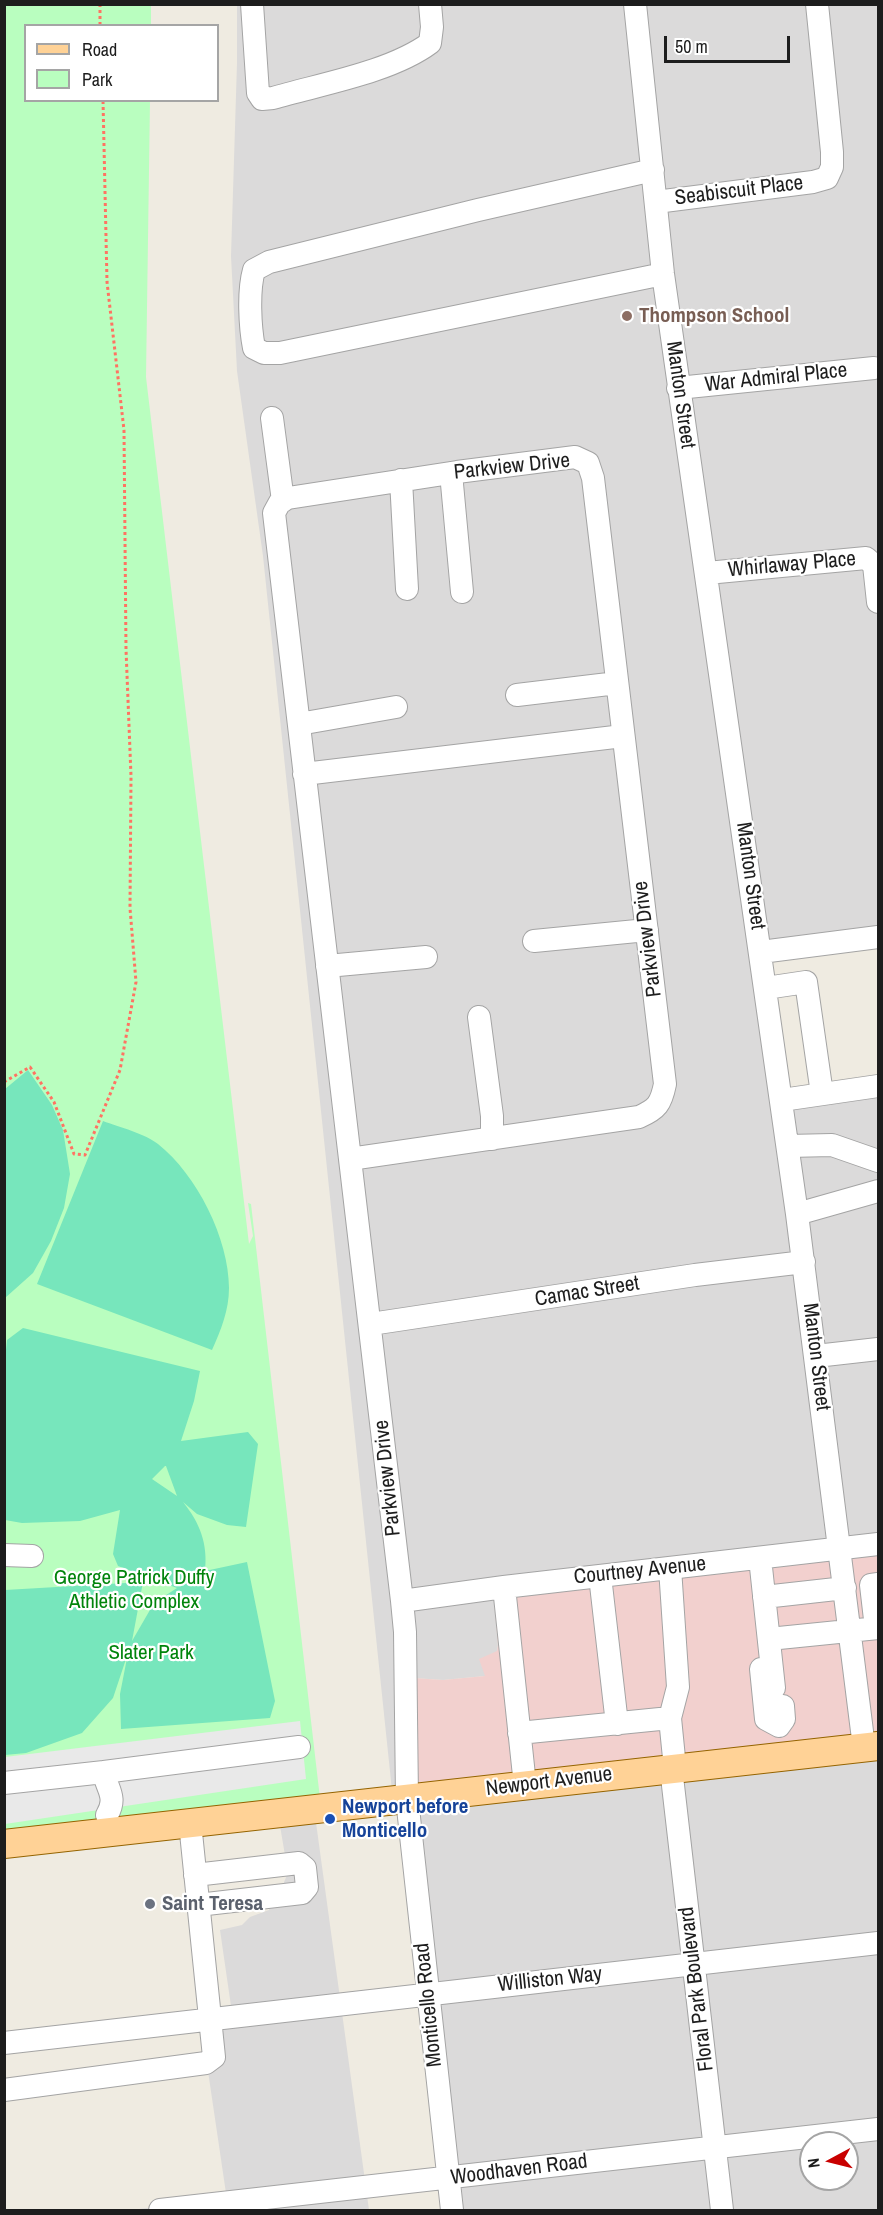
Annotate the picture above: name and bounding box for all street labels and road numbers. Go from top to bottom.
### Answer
street label: Seabiscuit Place [673,171,805,211]
street label: Manton Street [660,340,700,450]
street label: War Admiral Place [704,358,848,398]
street label: Parkview Drive [453,448,571,486]
street label: Whirlaway Place [727,547,857,583]
street label: Manton Street [730,821,770,931]
street label: Parkview Drive [628,880,668,998]
street label: Camac Street [533,1271,641,1313]
street label: Manton Street [797,1302,835,1412]
street label: Parkview Drive [369,1419,407,1537]
street label: Courtney Avenue [573,1552,707,1590]
street label: Newport Avenue [484,1762,614,1802]
street label: Floral Park Boulevard [674,1905,720,2073]
street label: Monticello Road [410,1942,448,2068]
street label: Williston Way [497,1962,603,1998]
street label: Woodhaven Road [449,2149,589,2191]

